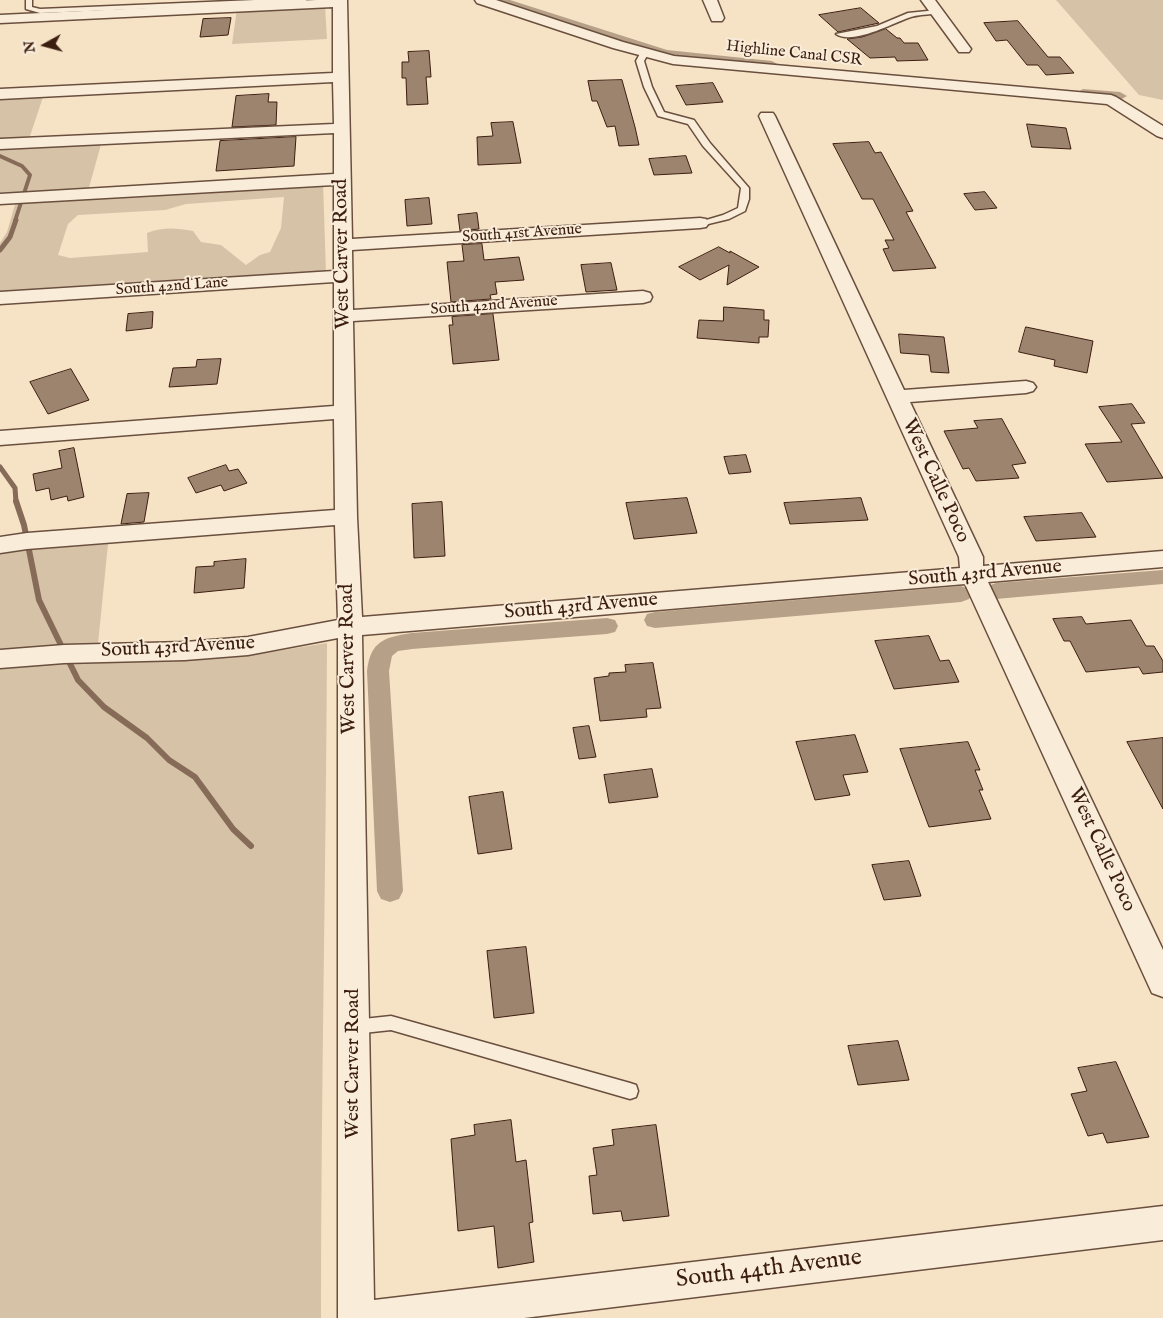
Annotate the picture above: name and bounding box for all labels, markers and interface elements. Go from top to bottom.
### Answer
north arrow [20,20,70,70]
street label: Highline Canal CSR [725,37,863,71]
text: N [20,40,40,54]
street label: West Carver Road [330,178,356,330]
street label: South 41st Avenue [462,220,582,248]
street label: South 42nd Lane [115,273,229,301]
street label: South 42nd Avenue [430,292,558,320]
street label: West Calle Poco [896,415,974,547]
street label: South 43rd Avenue [907,555,1063,593]
street label: West Carver Road [336,583,362,735]
street label: South 43rd Avenue [503,588,659,626]
street label: South 43rd Avenue [100,632,256,664]
street label: West Calle Poco [1062,784,1140,916]
street label: West Carver Road [342,989,366,1139]
street label: South 44th Avenue [674,1244,864,1296]

